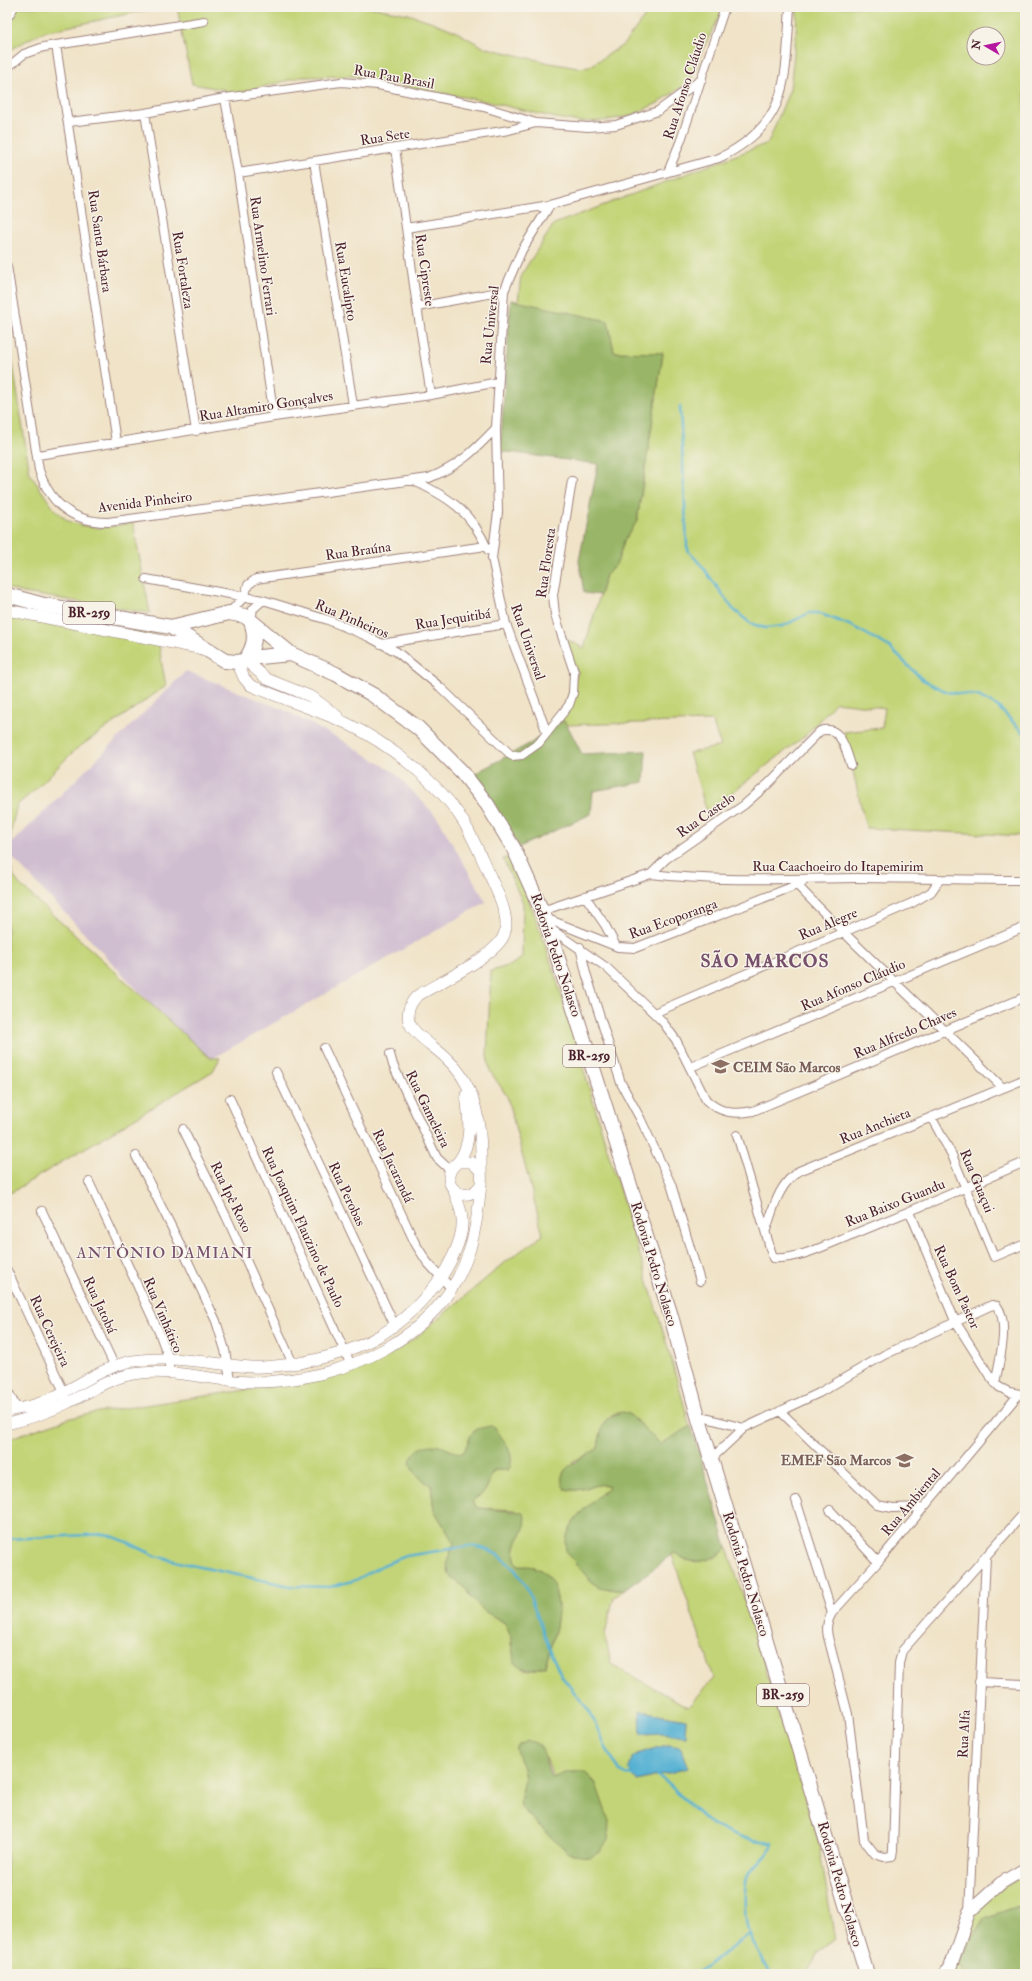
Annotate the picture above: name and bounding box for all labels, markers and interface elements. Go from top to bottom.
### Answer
north arrow [966,26,1006,66]
street label: Rua Afonso Cláudio [660,30,710,142]
text: N [969,38,984,51]
street label: Rua Pau Brasil [352,62,436,93]
street label: Rua Sete [359,125,411,149]
street label: Rua Santa Bárbara [84,189,116,294]
street label: Rua Armelino Ferrari [246,195,280,317]
street label: Rua Fortaleza [168,230,198,310]
street label: Rua Cipreste [411,233,439,308]
street label: Rua Eucalipto [330,240,361,322]
street label: Rua Universal [477,284,503,365]
street label: Rua Altamiro Gonçalves [198,387,334,425]
street label: Avenida Pinheiro [96,488,193,516]
street label: Rua Floresta [533,526,559,599]
street label: Rua Braúna [324,538,392,564]
street label: Rua Pinheiros [313,596,392,642]
road number: BR-259 [63,602,115,624]
street label: Rua Universal [507,602,549,683]
street label: Rua Jequitibá [414,605,492,633]
street label: Rua Castelo [674,789,739,841]
street label: Rua Caachoeiro do Itapemirim [752,858,924,876]
street label: Rodovia Pedro Nolasco [527,891,585,1019]
street label: Rua Ecoporanga [626,895,720,944]
street label: Rua Alegre [796,904,860,944]
district label: SÃO MARCOS [701,949,829,973]
street label: Rua Afonso Cláudio [798,955,908,1015]
street label: Rua Alfredo Chaves [851,1004,959,1062]
road number: BR-259 [563,1045,615,1067]
school or university icon: CEIM São Marcos [710,1057,730,1077]
place label: CEIM São Marcos [733,1059,840,1076]
street label: Rua Gameleira [402,1067,454,1151]
street label: Rua Anchieta [837,1104,913,1148]
street label: Rua Jacarandá [369,1127,418,1206]
street label: Rua Joaquim Flauzino de Paulo [258,1144,348,1310]
street label: Rua Guaçui [956,1147,998,1216]
street label: Rua Ipê Roxo [206,1159,256,1236]
street label: Rua Perobas [325,1159,369,1229]
street label: Rua Baixo Guandu [843,1175,947,1231]
street label: Rodovia Pedro Nolasco [627,1200,681,1329]
street label: Rua Bom Pastor [930,1242,984,1332]
district label: ANTÔNIO DAMIANI [75,1243,254,1263]
street label: Rua Jatobá [79,1274,121,1336]
street label: Rua Vinhático [139,1275,187,1355]
street label: Rua Cerejeira [26,1293,74,1370]
school or university icon: EMEF São Marcos [894,1450,914,1470]
place label: EMEF São Marcos [781,1452,891,1469]
street label: Rua Ambiental [878,1464,944,1539]
street label: Rodovia Pedro Nolasco [719,1510,773,1639]
road number: BR-259 [757,1684,809,1706]
street label: Rua Alfa [954,1709,974,1759]
street label: Rodovia Pedro Nolasco [814,1819,866,1949]

